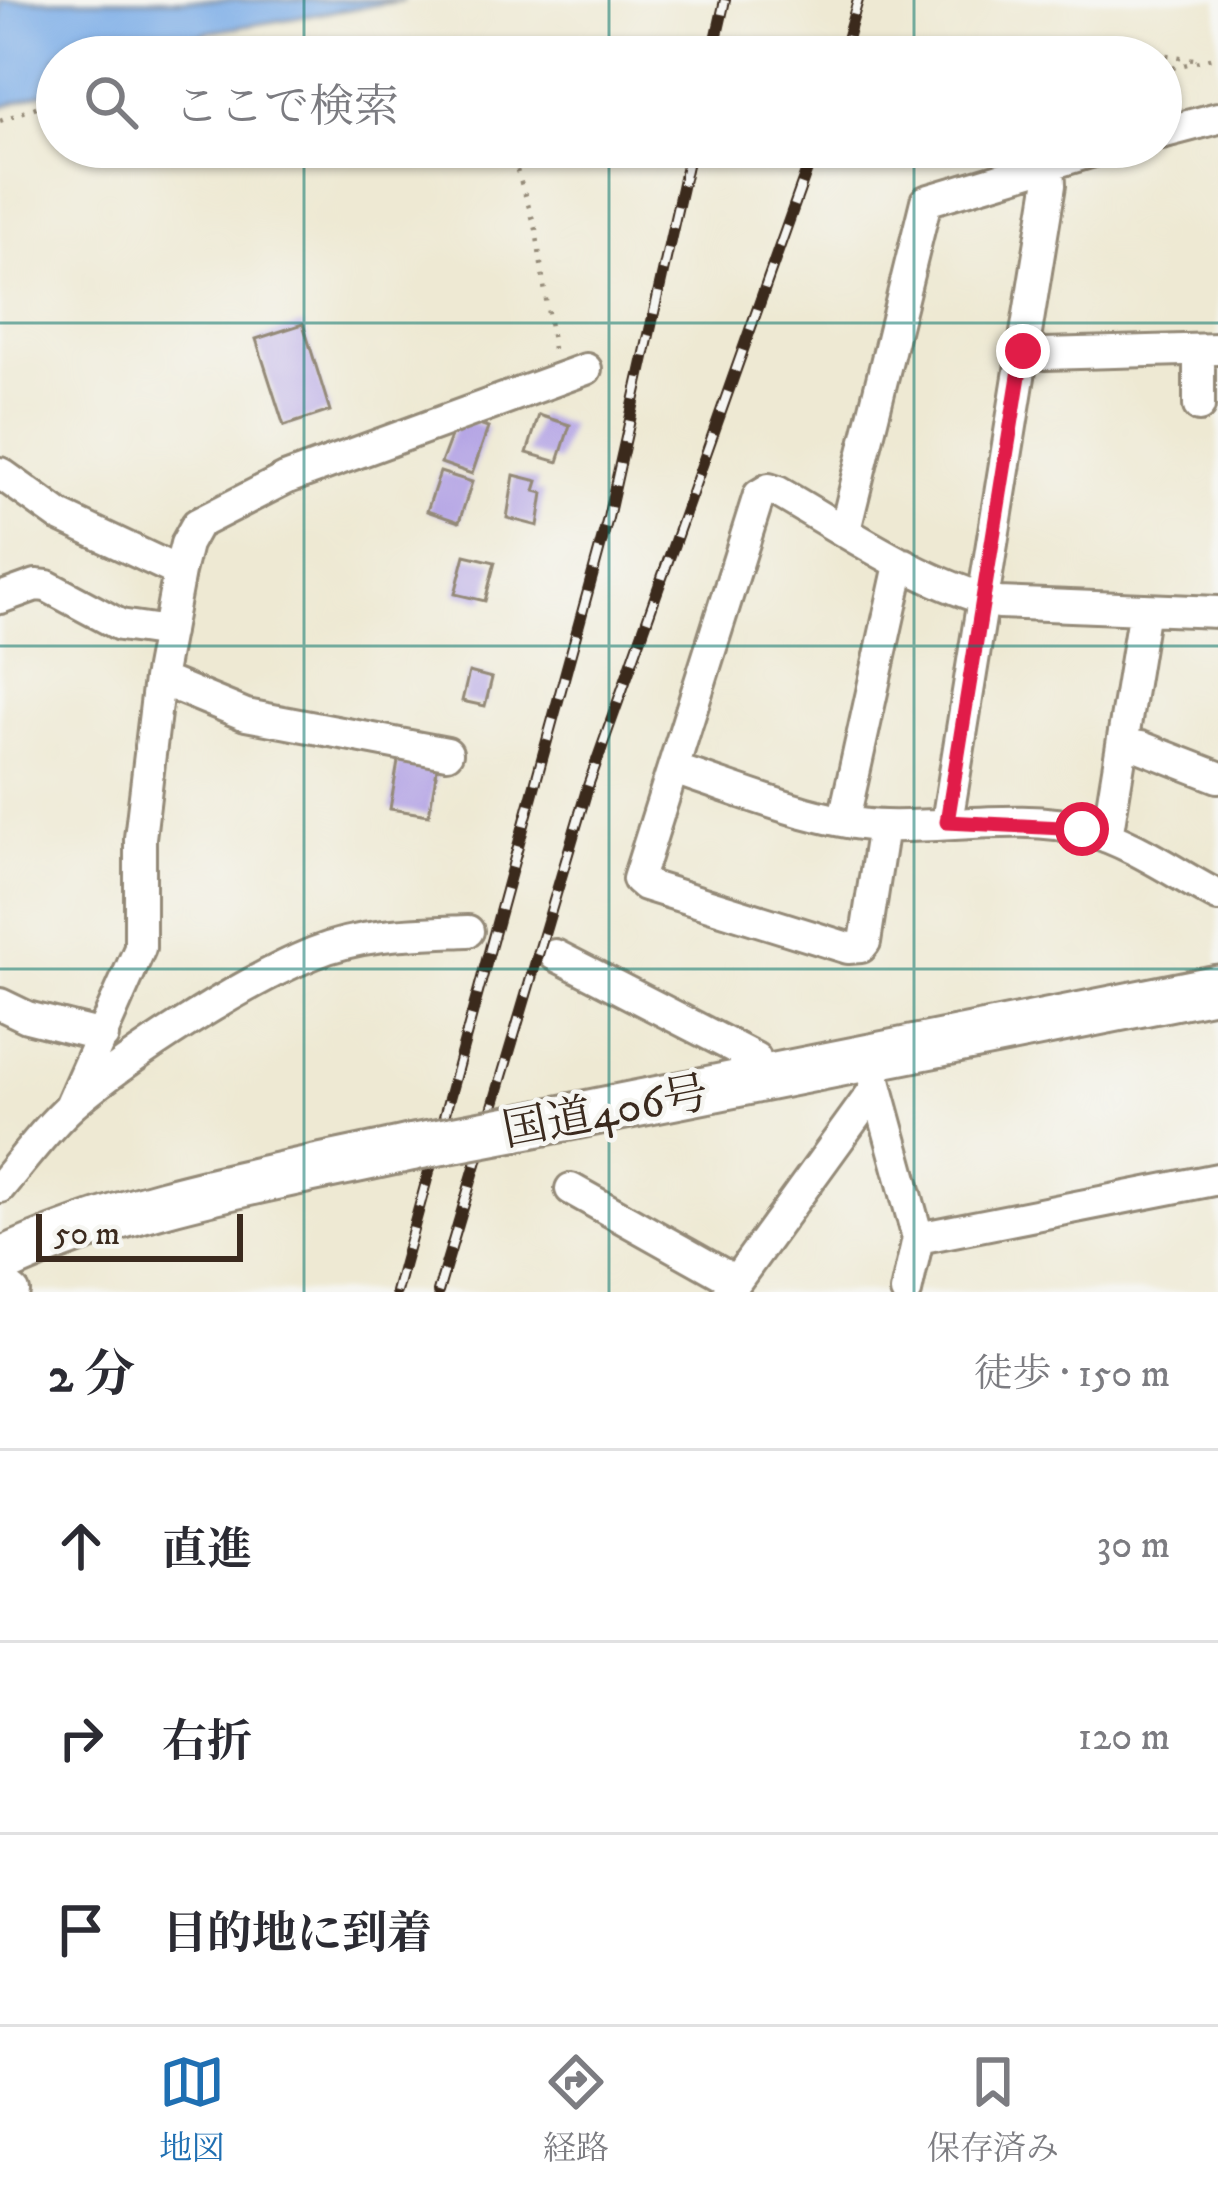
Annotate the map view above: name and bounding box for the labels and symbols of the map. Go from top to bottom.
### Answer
route end [996,324,1050,378]
route start [1055,802,1109,856]
street label: 国道406号 [498,1066,713,1160]
scale bar [36,1208,243,1261]

